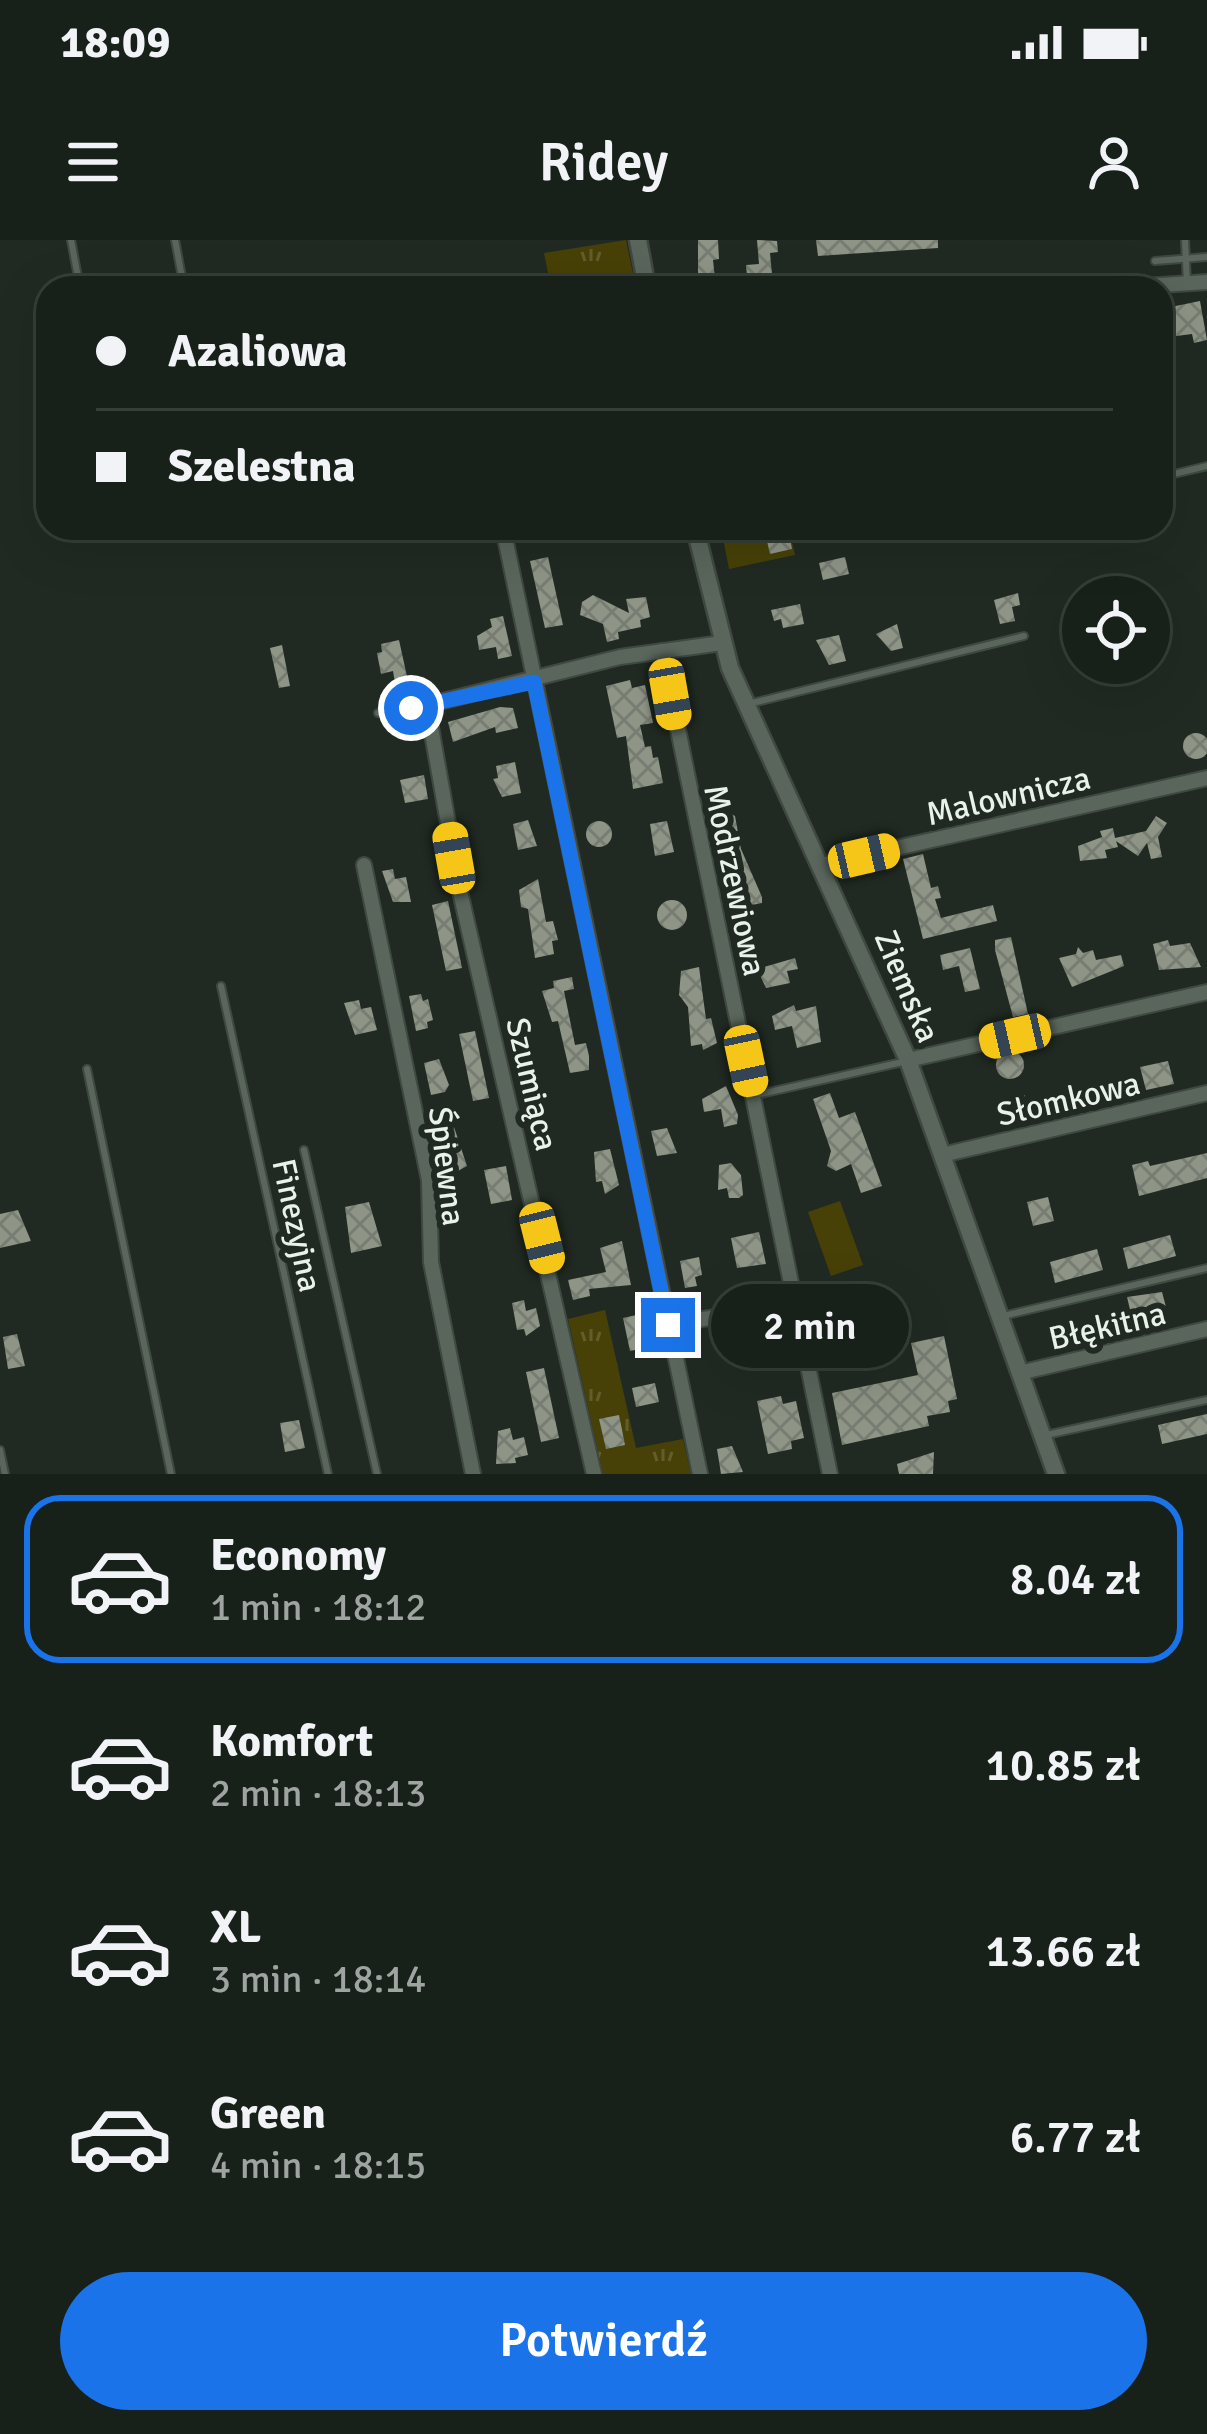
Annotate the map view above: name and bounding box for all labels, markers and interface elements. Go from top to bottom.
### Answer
text: 18:09 [60,15,170,70]
icon: menu [60,129,126,195]
text: Ridey [539,129,668,196]
icon: person [1081,129,1147,195]
text: Azaliowa [168,324,347,379]
text: Szelestna [168,439,356,494]
map controls [1062,576,1170,684]
button: locate [1062,576,1170,684]
car [646,655,694,733]
route start [384,681,438,735]
street label: Malownicza [922,758,1094,835]
street label: Modrzewiowa [694,781,775,980]
car [430,819,478,897]
car [825,830,903,882]
street label: Ziemska [865,924,949,1049]
car [976,1010,1054,1062]
street label: Szumiąca [496,1014,567,1155]
car [721,1022,771,1100]
street label: Słomkowa [993,1063,1144,1136]
street label: Śpiewna [419,1104,474,1228]
street label: Finezyjna [262,1155,331,1296]
car [516,1199,568,1277]
callout: 2 min [710,1283,908,1367]
street label: Błękitna [1045,1293,1170,1360]
route end [641,1298,695,1352]
text: 2 min [763,1302,857,1350]
icon: car [66,1525,174,1633]
text: Economy [210,1528,386,1583]
text: 8.04 zł [1010,1552,1141,1607]
text: 1 min · 18:12 [210,1583,426,1631]
icon: car [66,1711,174,1819]
text: Komfort [210,1714,373,1769]
text: 10.85 zł [986,1738,1141,1793]
text: 2 min · 18:13 [210,1769,426,1817]
icon: car [66,1897,174,2005]
text: XL [210,1900,261,1955]
text: 13.66 zł [986,1924,1141,1979]
text: 3 min · 18:14 [210,1955,426,2003]
icon: car [66,2083,174,2191]
text: Green [210,2086,326,2141]
text: 6.77 zł [1010,2110,1141,2165]
text: 4 min · 18:15 [210,2141,426,2189]
button: Potwierdź [60,2272,1147,2410]

